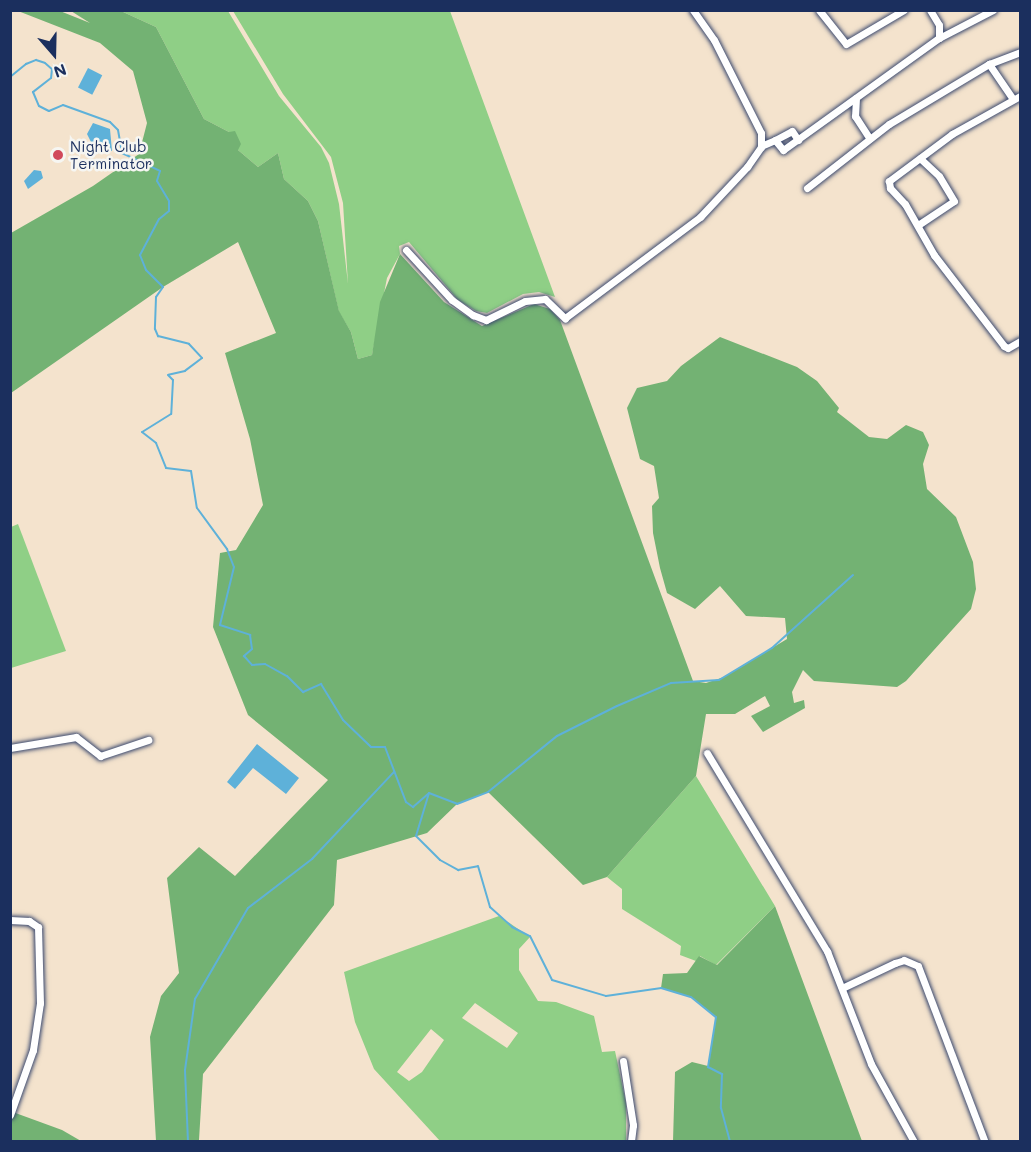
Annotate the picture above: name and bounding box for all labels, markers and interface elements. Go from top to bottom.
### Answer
north arrow [24,24,84,84]
text: N [51,59,70,83]
place label: Night Club Terminator [70,137,152,172]
marker: Night Club Terminator [51,148,65,162]

